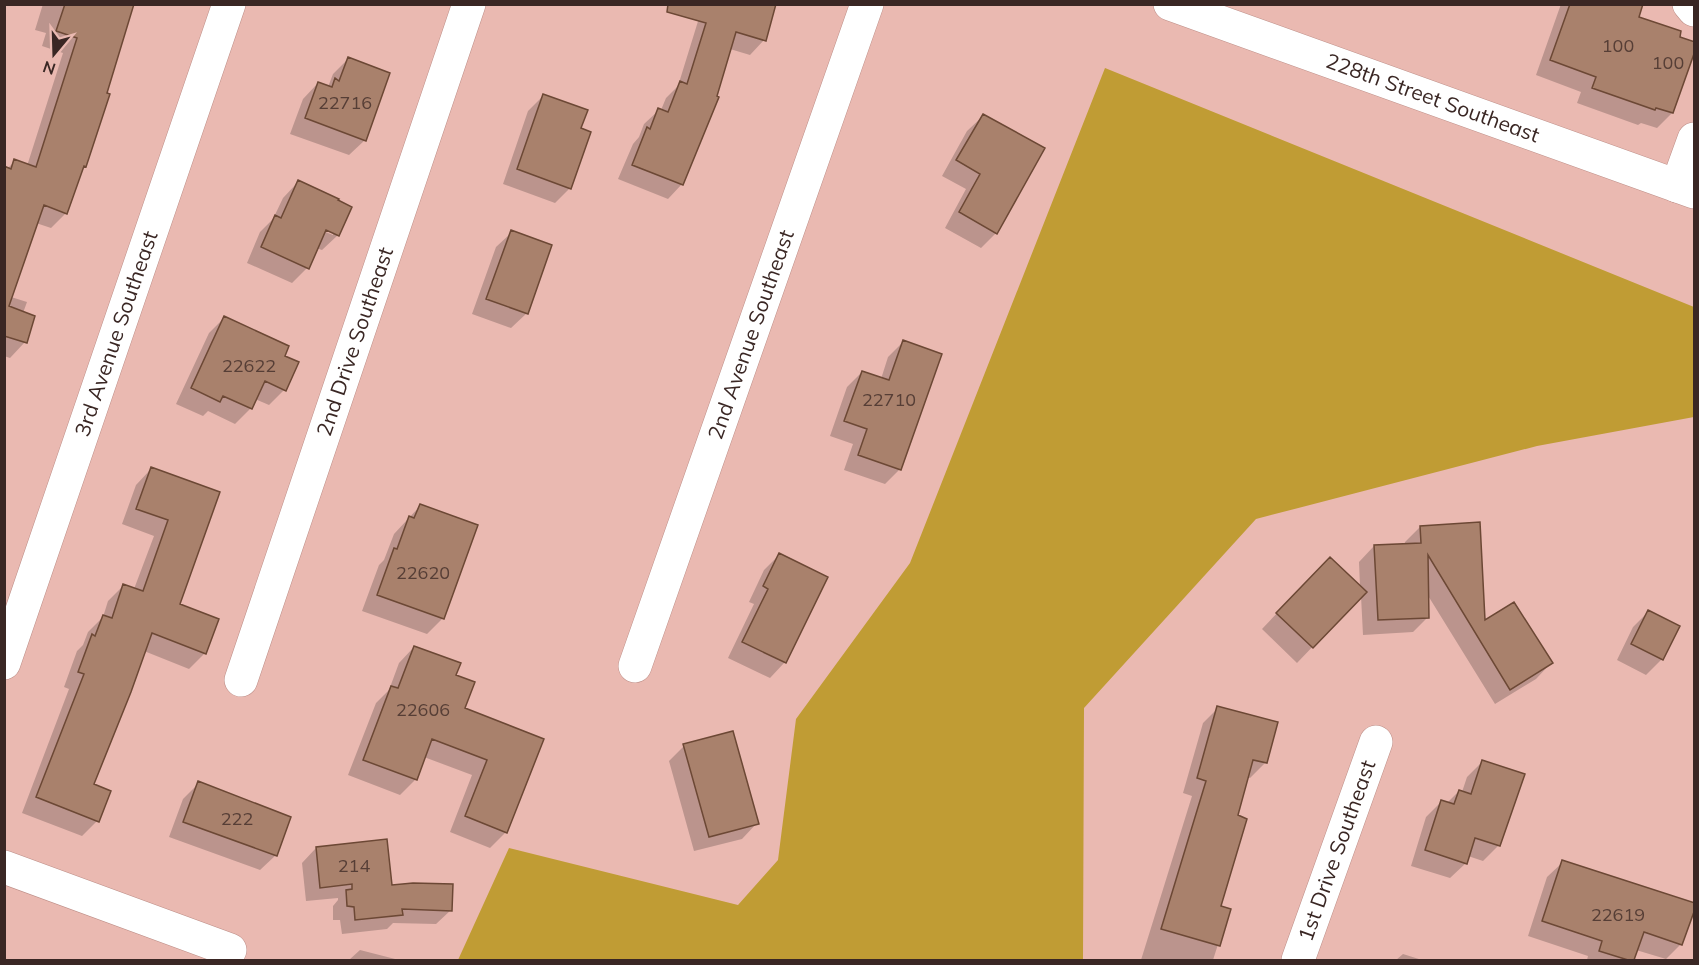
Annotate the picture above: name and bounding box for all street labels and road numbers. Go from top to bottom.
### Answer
street label: 228th Street Southeast [1323,47,1543,148]
street label: 2nd Avenue Southeast [701,226,799,443]
street label: 3rd Avenue Southeast [68,227,163,440]
street label: 2nd Drive Southeast [310,244,398,439]
street label: 1st Drive Southeast [1292,756,1380,945]

